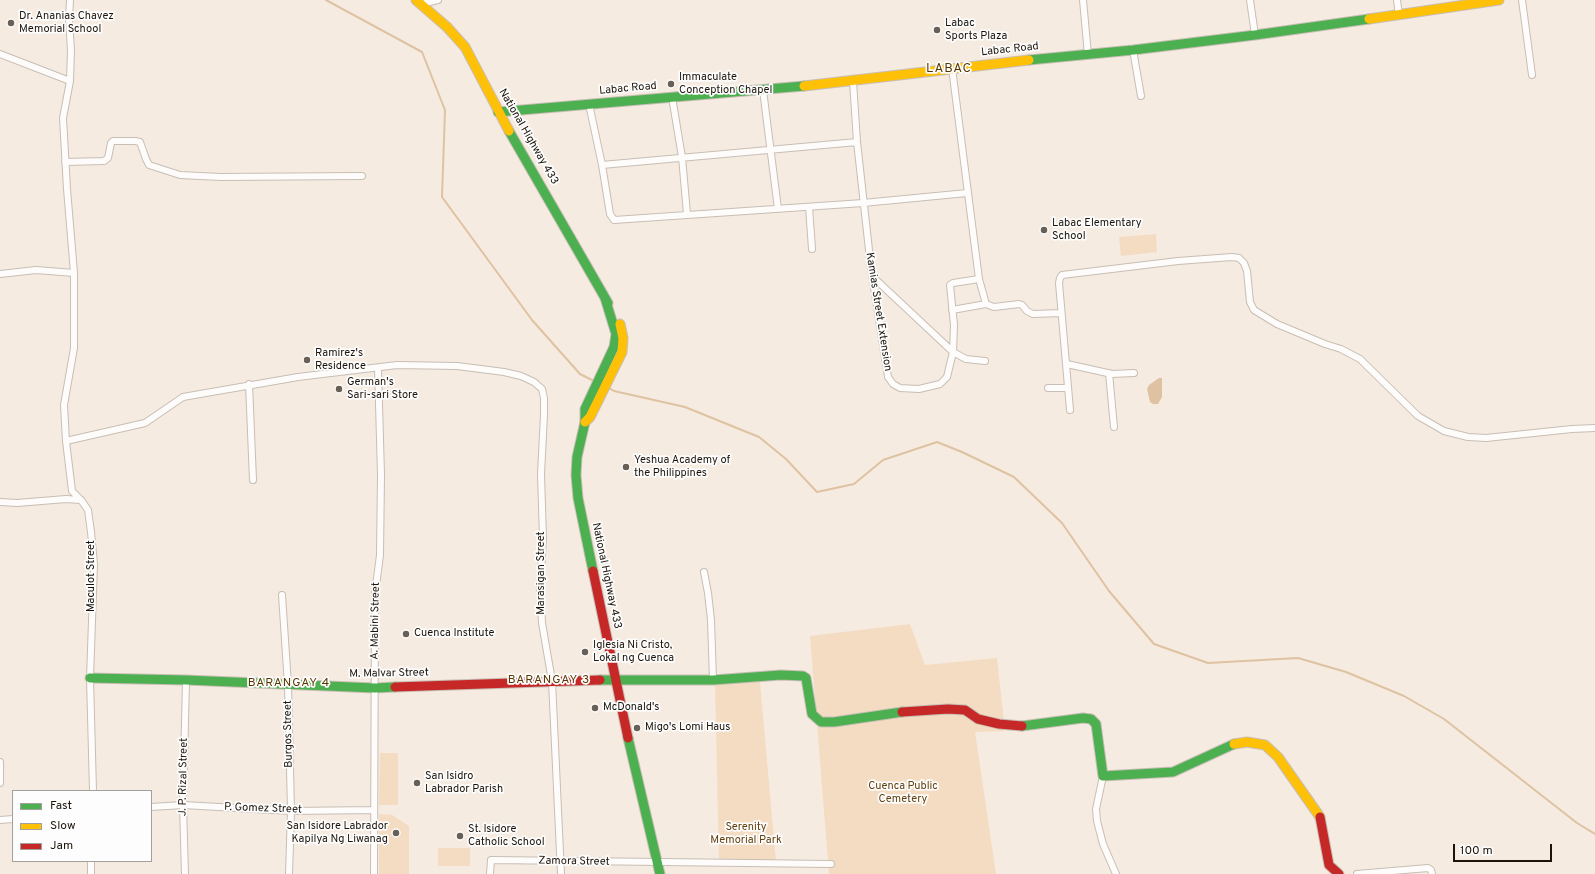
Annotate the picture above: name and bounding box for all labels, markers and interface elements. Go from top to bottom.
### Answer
place label: Dr. Ananias Chavez Memorial School [19,10,114,36]
place label: Labac Sports Plaza [945,17,1007,43]
marker: Dr. Ananias Chavez Memorial School [6,18,16,28]
marker: Labac Sports Plaza [932,25,942,35]
street label: Labac Road [981,40,1039,60]
district label: LABAC [926,61,972,77]
place label: Immaculate Conception Chapel [679,71,772,97]
marker: Immaculate Conception Chapel [666,79,676,89]
street label: Labac Road [599,80,657,98]
street label: National Highway 433 [495,87,561,187]
place label: Labac Elementary School [1052,217,1142,243]
marker: Labac Elementary School [1039,225,1049,235]
street label: Kamias Street Extension [862,252,894,372]
place label: Ramirez's Residence [315,347,366,373]
marker: Ramirez's Residence [302,355,312,365]
place label: German's Sari-sari Store [347,376,418,402]
marker: German's Sari-sari Store [334,384,344,394]
place label: Yeshua Academy of the Philippines [634,454,730,480]
marker: Yeshua Academy of the Philippines [621,462,631,472]
street label: National Highway 433 [588,522,624,630]
street label: Marasigan Street [535,531,549,615]
street label: Maculot Street [85,540,99,612]
street label: A. Mabini Street [369,582,383,660]
place label: Cuenca Institute [414,627,495,641]
marker: Cuenca Institute [401,629,411,639]
place label: Iglesia Ni Cristo, Lokal ng Cuenca [593,639,674,665]
marker: Iglesia Ni Cristo, Lokal ng Cuenca [580,647,590,657]
street label: M. Malvar Street [349,667,429,681]
district label: BARANGAY 3 [508,674,590,688]
district label: BARANGAY 4 [248,677,330,691]
street label: Burgos Street [282,700,296,768]
place label: McDonald's [603,701,659,715]
marker: McDonald's [590,703,600,713]
place label: Migo's Lomi Haus [645,721,730,735]
marker: Migo's Lomi Haus [632,723,642,733]
street label: J. P. Rizal Street [177,738,191,816]
place label: San Isidro Labrador Parish [425,770,503,796]
marker: San Isidro Labrador Parish [412,778,422,788]
park label: Cuenca Public Cemetery [868,780,938,806]
legend [12,790,152,862]
text: Fast [50,798,72,814]
street label: P. Gomez Street [224,801,302,817]
text: Slow [50,818,76,834]
place label: San Isidore Labrador Kapilya Ng Liwanag [286,820,388,846]
park label: Serenity Memorial Park [710,821,782,847]
place label: St. Isidore Catholic School [468,823,545,849]
marker: San Isidore Labrador Kapilya Ng Liwanag [391,828,401,838]
marker: St. Isidore Catholic School [455,831,465,841]
scale bar [1455,836,1554,862]
text: Jam [50,838,73,854]
text: 100 m [1460,843,1493,859]
street label: Zamora Street [538,855,610,869]

